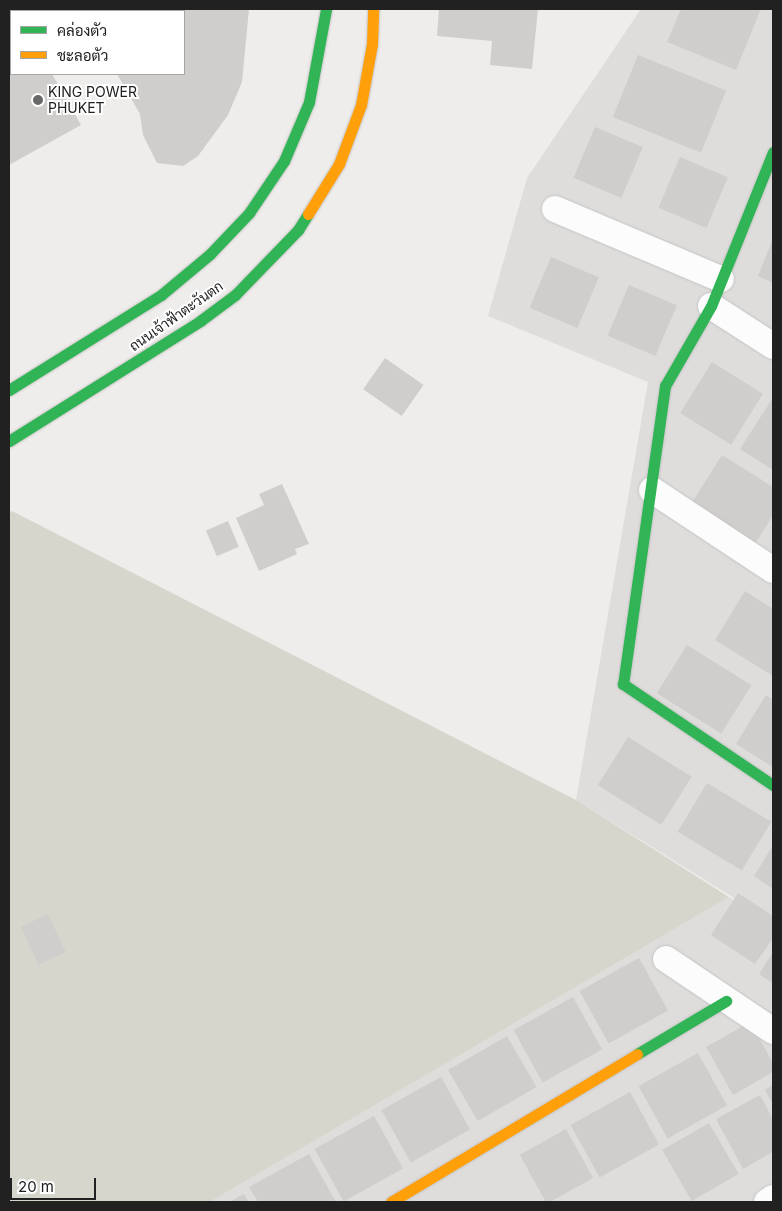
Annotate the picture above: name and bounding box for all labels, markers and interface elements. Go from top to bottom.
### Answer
legend [10,10,185,75]
text: คล่องตัว [57,21,107,40]
text: ชะลอตัว [57,46,108,65]
place label: KING POWER PHUKET [48,84,137,116]
marker: KING POWER PHUKET [32,94,44,106]
street label: ถนนเจ้าฟ้าตะวันตก [126,277,226,355]
scale bar [12,1168,99,1200]
text: 20 m [18,1177,54,1196]

